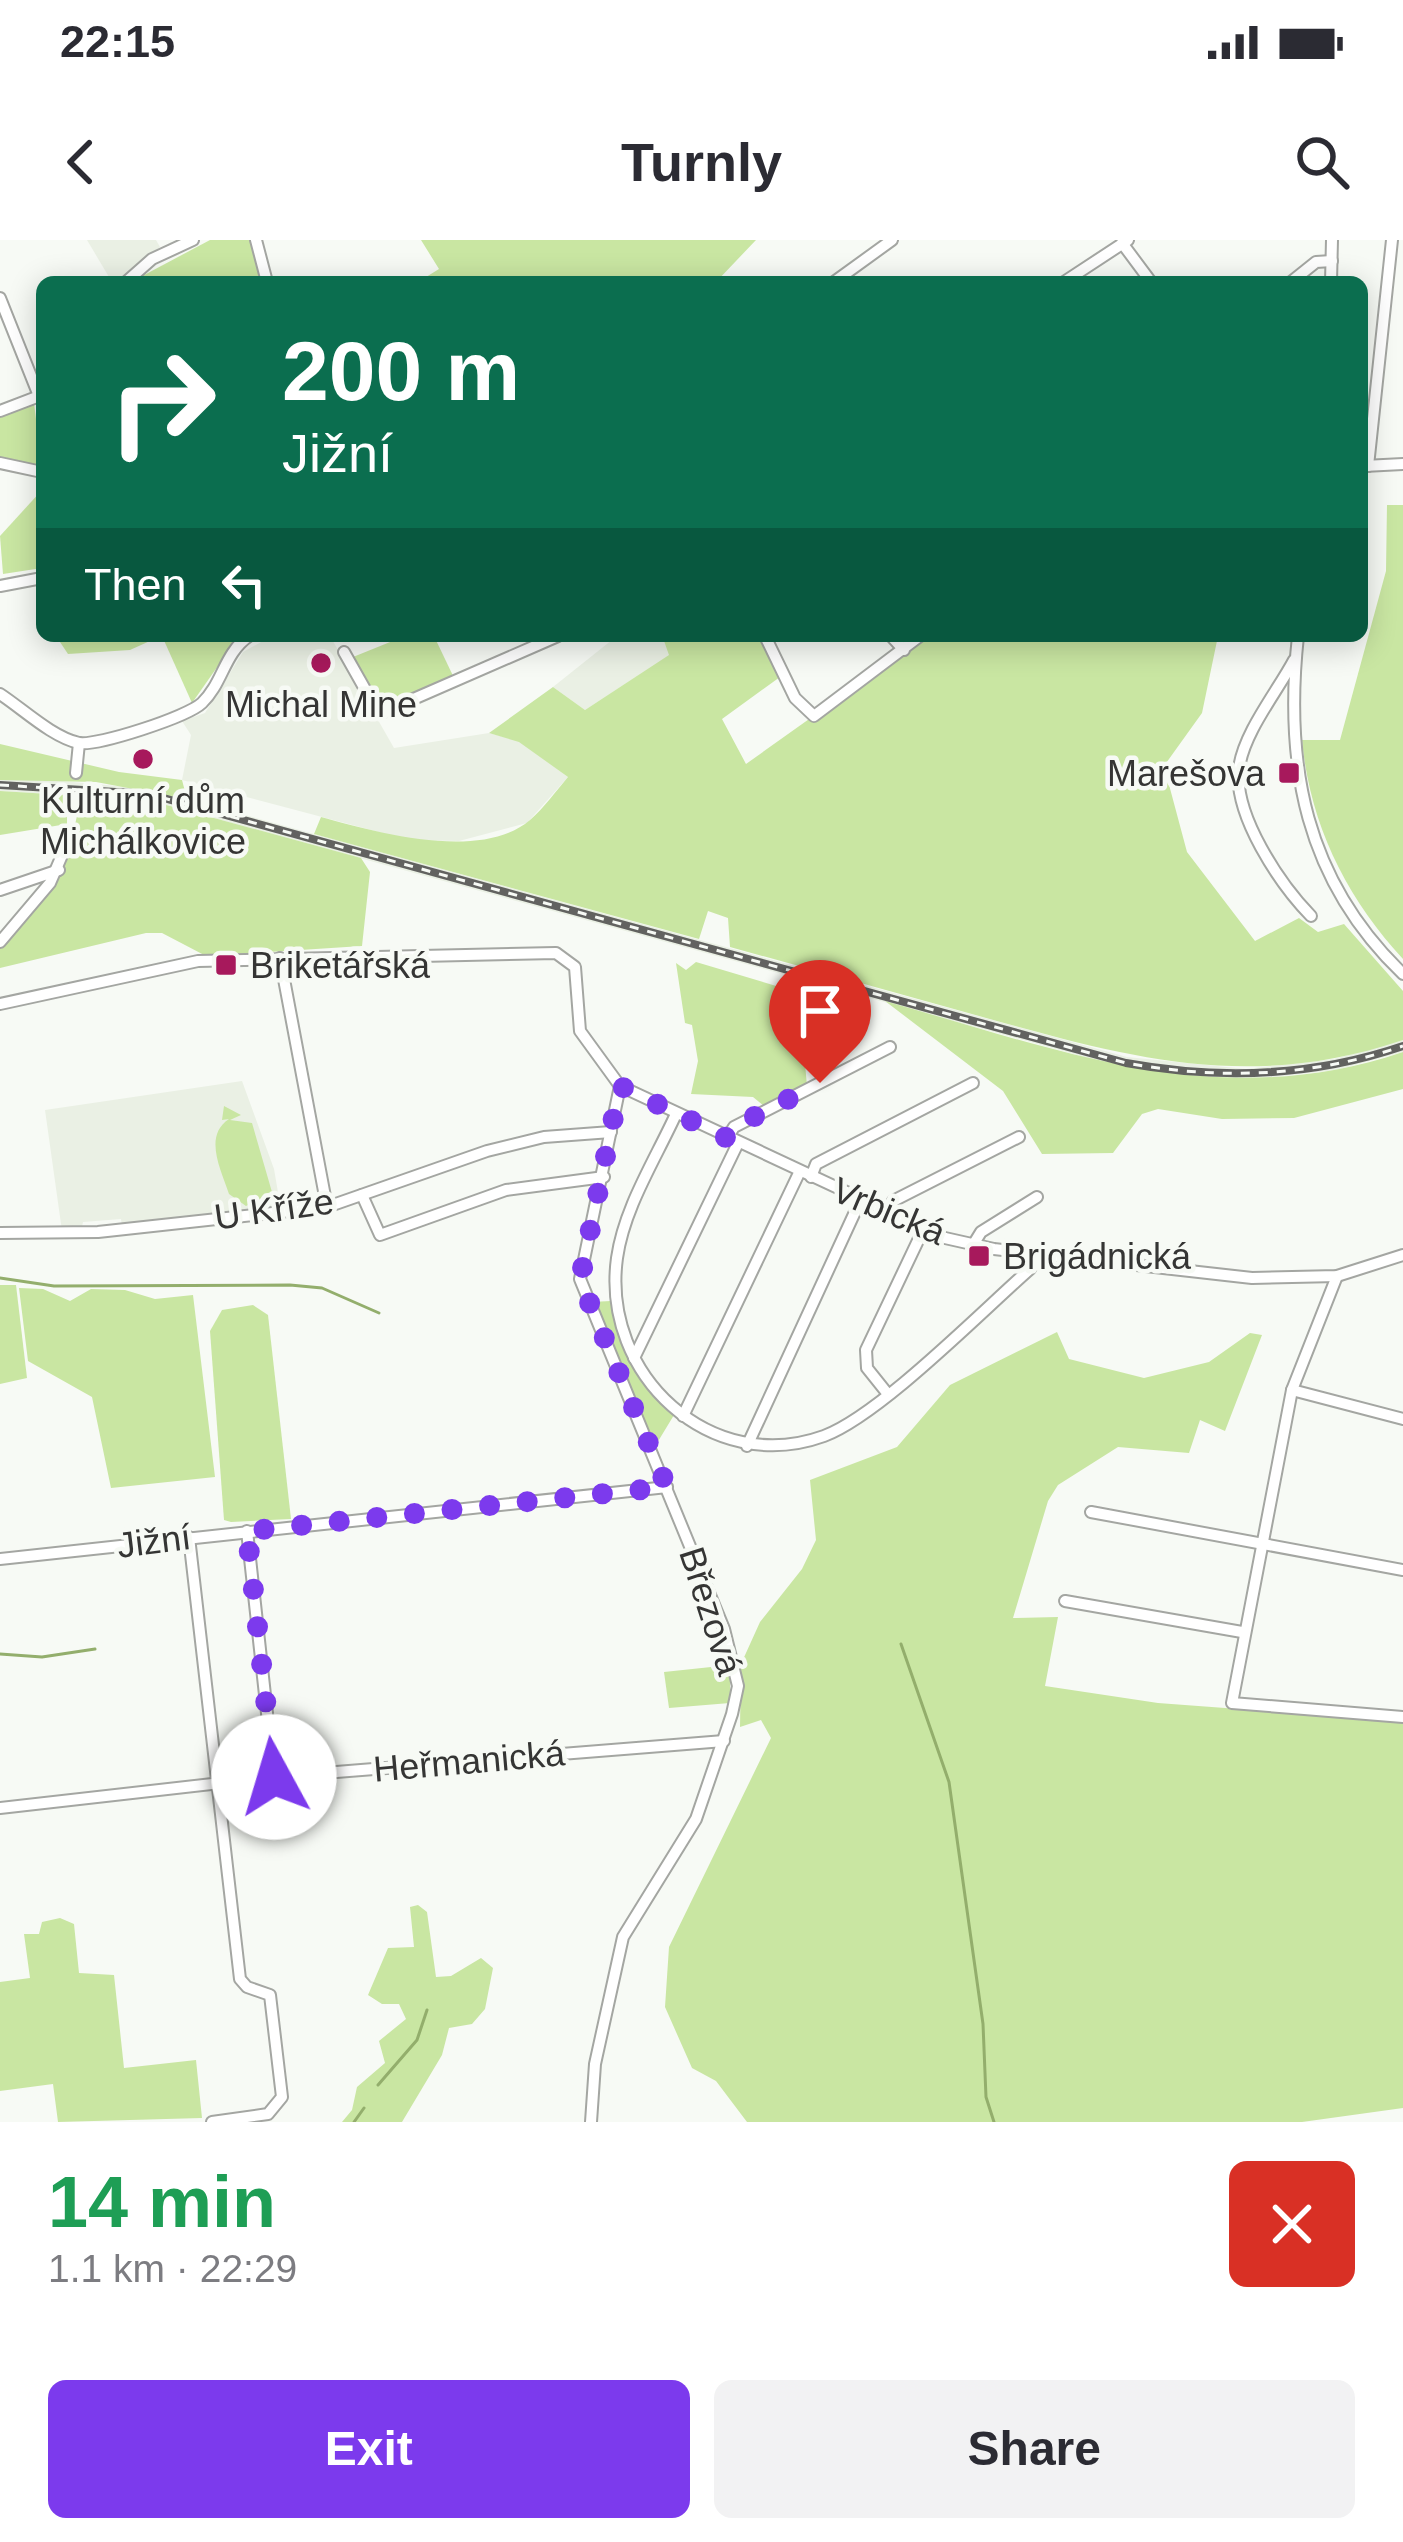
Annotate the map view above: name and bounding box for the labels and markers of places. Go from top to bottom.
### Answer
marker: Michal Mine [308,650,334,676]
place label: Michal Mine [225,684,417,725]
marker: Kulturní dům Michálkovice [130,746,156,772]
place label: Marešova [1107,753,1266,794]
marker: Marešova [1276,760,1302,786]
place label: Kulturní dům Michálkovice [40,780,246,862]
place label: Briketářská [250,945,431,986]
marker: Briketářská [213,952,239,978]
pin [769,960,871,1083]
place label: Brigádnická [1003,1236,1192,1277]
marker: Brigádnická [966,1243,992,1269]

